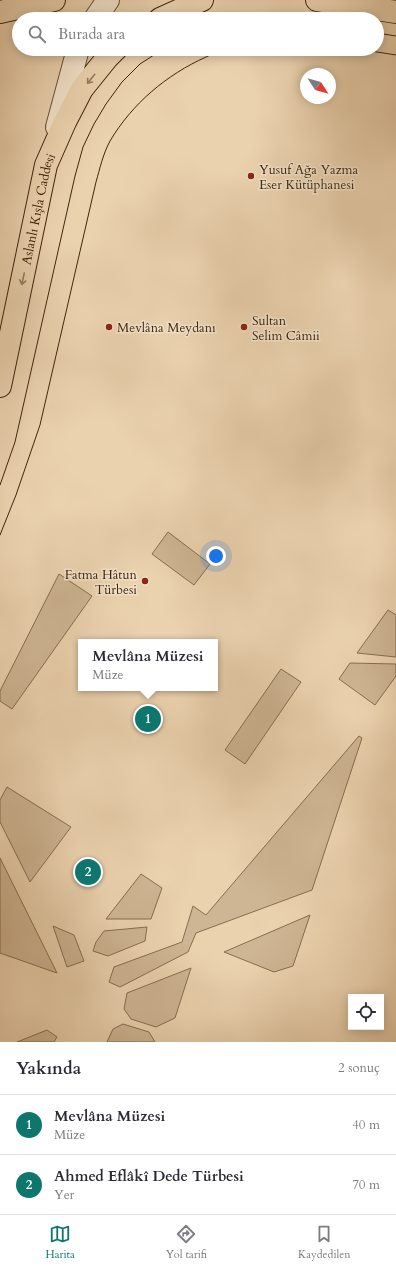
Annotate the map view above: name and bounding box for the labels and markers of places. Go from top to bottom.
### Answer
place label: Yusuf Ağa Yazma Eser Kütüphanesi [259,161,359,194]
marker: Yusuf Ağa Yazma Eser Kütüphanesi [246,171,256,181]
place label: Sultan Selim Câmii [252,312,320,345]
place label: Mevlâna Meydanı [117,319,216,337]
marker: Mevlâna Meydanı [104,322,114,332]
marker: Sultan Selim Câmii [239,322,249,332]
place label: Fatma Hâtun Türbesi [65,566,138,599]
marker: Fatma Hâtun Türbesi [140,576,150,586]
pin: 1 [135,704,161,734]
pin: 2 [75,857,101,887]

